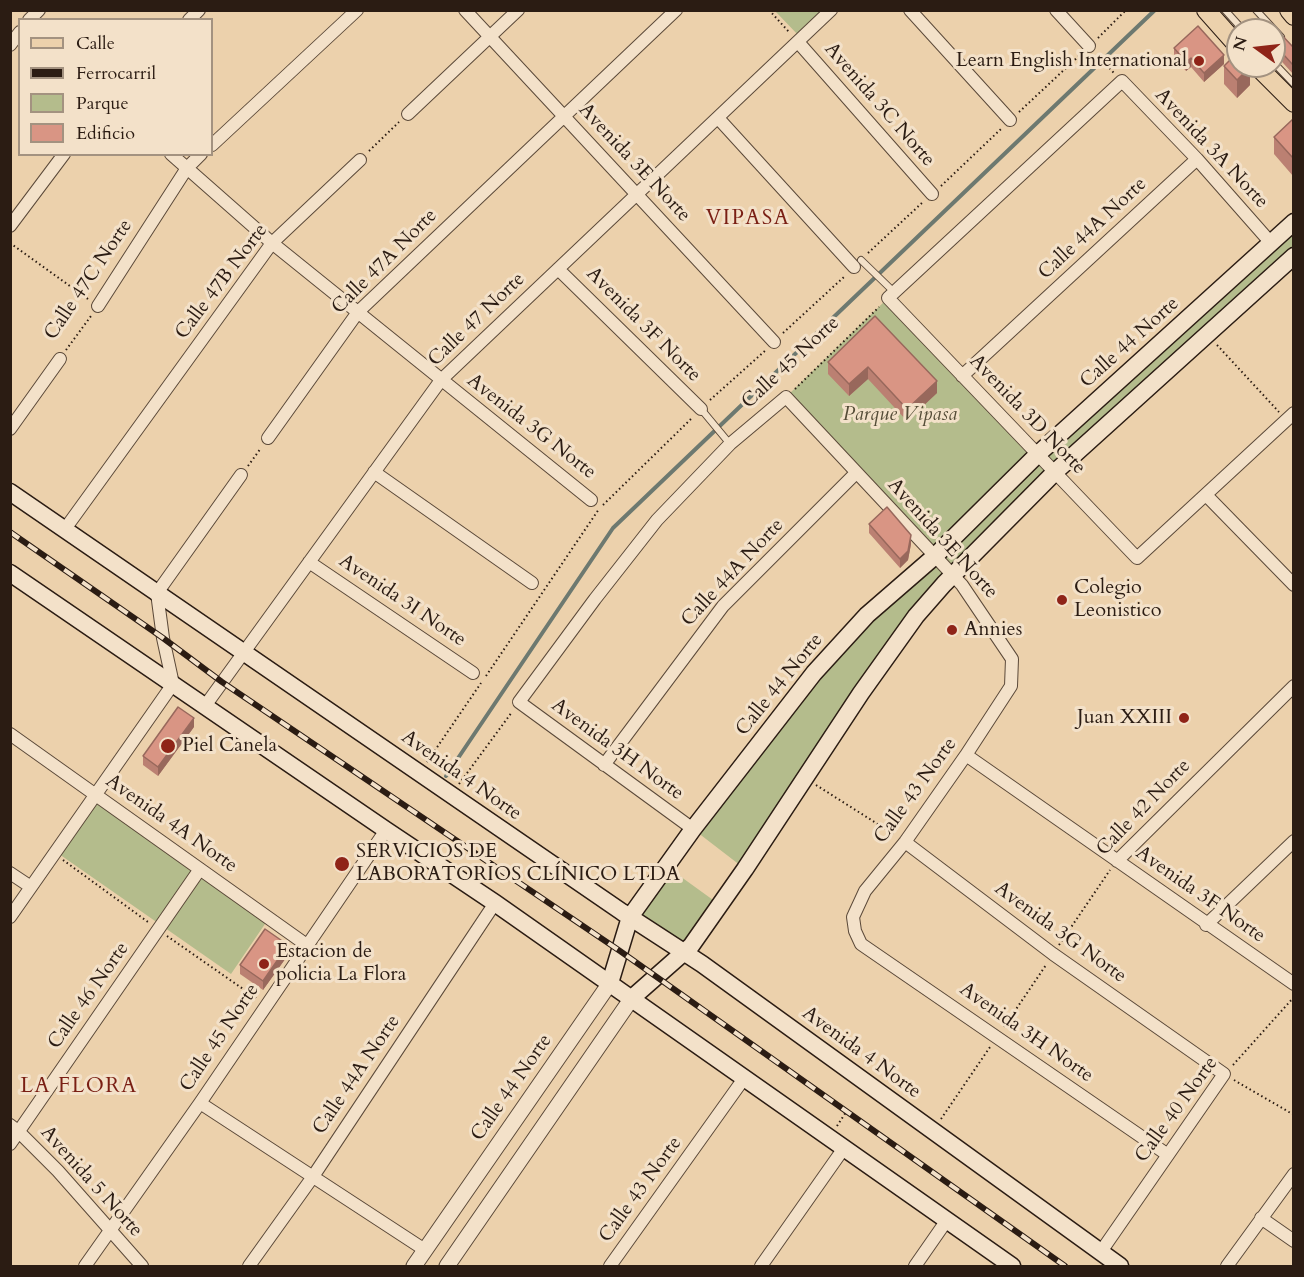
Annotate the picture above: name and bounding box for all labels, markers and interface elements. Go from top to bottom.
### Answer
legend [18,18,213,156]
north arrow [1226,18,1286,78]
text: Calle [76,31,115,56]
text: N [1228,34,1253,53]
street label: Avenida 3C Norte [819,38,939,172]
place label: Learn English International [956,49,1187,73]
marker: Learn English International [1192,54,1206,68]
text: Ferrocarril [76,61,156,86]
street label: Avenida 3A Norte [1149,84,1273,214]
text: Parque [76,91,129,116]
street label: Avenida 3E Norte [573,99,695,227]
text: Edificio [76,121,135,146]
street label: Calle 44A Norte [1034,173,1152,285]
street label: Calle 47A Norte [327,204,443,320]
district label: VIPASA [706,206,790,232]
street label: Calle 47C Norte [40,215,138,345]
street label: Calle 47B Norte [171,219,273,345]
street label: Avenida 3F Norte [581,263,705,387]
street label: Calle 47 Norte [424,268,530,372]
street label: Calle 44 Norte [1076,292,1184,394]
street label: Calle 45 Norte [737,312,845,414]
street label: Avenida 3D Norte [964,350,1090,480]
street label: Avenida 3G Norte [462,369,600,485]
park label: Parque Vipasa [843,403,957,427]
street label: Avenida 3E Norte [882,474,1002,604]
street label: Calle 44A Norte [677,514,789,632]
street label: Avenida 3I Norte [334,550,470,652]
place label: Colegio Leonistico [1074,576,1162,623]
marker: Colegio Leonistico [1055,593,1069,607]
place label: Annies [964,618,1022,642]
marker: Annies [945,623,959,637]
street label: Calle 44 Norte [731,629,829,741]
street label: Avenida 3H Norte [546,694,688,806]
place label: Juan XXIII [1077,706,1172,730]
marker: Juan XXIII [1177,711,1191,725]
street label: Avenida 4 Norte [396,726,526,826]
street label: Calle 43 Norte [870,733,962,849]
place label: Piel Canela [182,734,277,758]
marker: Piel Canela [159,737,177,755]
street label: Calle 42 Norte [1092,755,1196,861]
street label: Avenida 4A Norte [100,770,242,878]
place label: SERVICIOS DE LABORATORIOS CLÍNICO LTDA [356,840,680,887]
street label: Avenida 3F Norte [1131,841,1269,949]
marker: SERVICIOS DE LABORATORIOS CLÍNICO LTDA [333,855,351,873]
street label: Avenida 3G Norte [989,877,1131,989]
street label: Calle 46 Norte [43,938,135,1054]
place label: Estacion de policia La Flora [276,940,406,987]
marker: Estacion de policia La Flora [257,957,271,971]
street label: Avenida 3H Norte [954,978,1098,1088]
street label: Calle 45 Norte [175,979,265,1097]
street label: Avenida 4 Norte [797,1002,925,1104]
street label: Calle 44A Norte [308,1011,406,1139]
street label: Calle 44 Norte [466,1030,558,1146]
street label: Calle 40 Norte [1131,1052,1223,1168]
district label: LA FLORA [20,1074,138,1100]
street label: Avenida 5 Norte [35,1121,147,1243]
street label: Calle 43 Norte [595,1132,687,1248]

